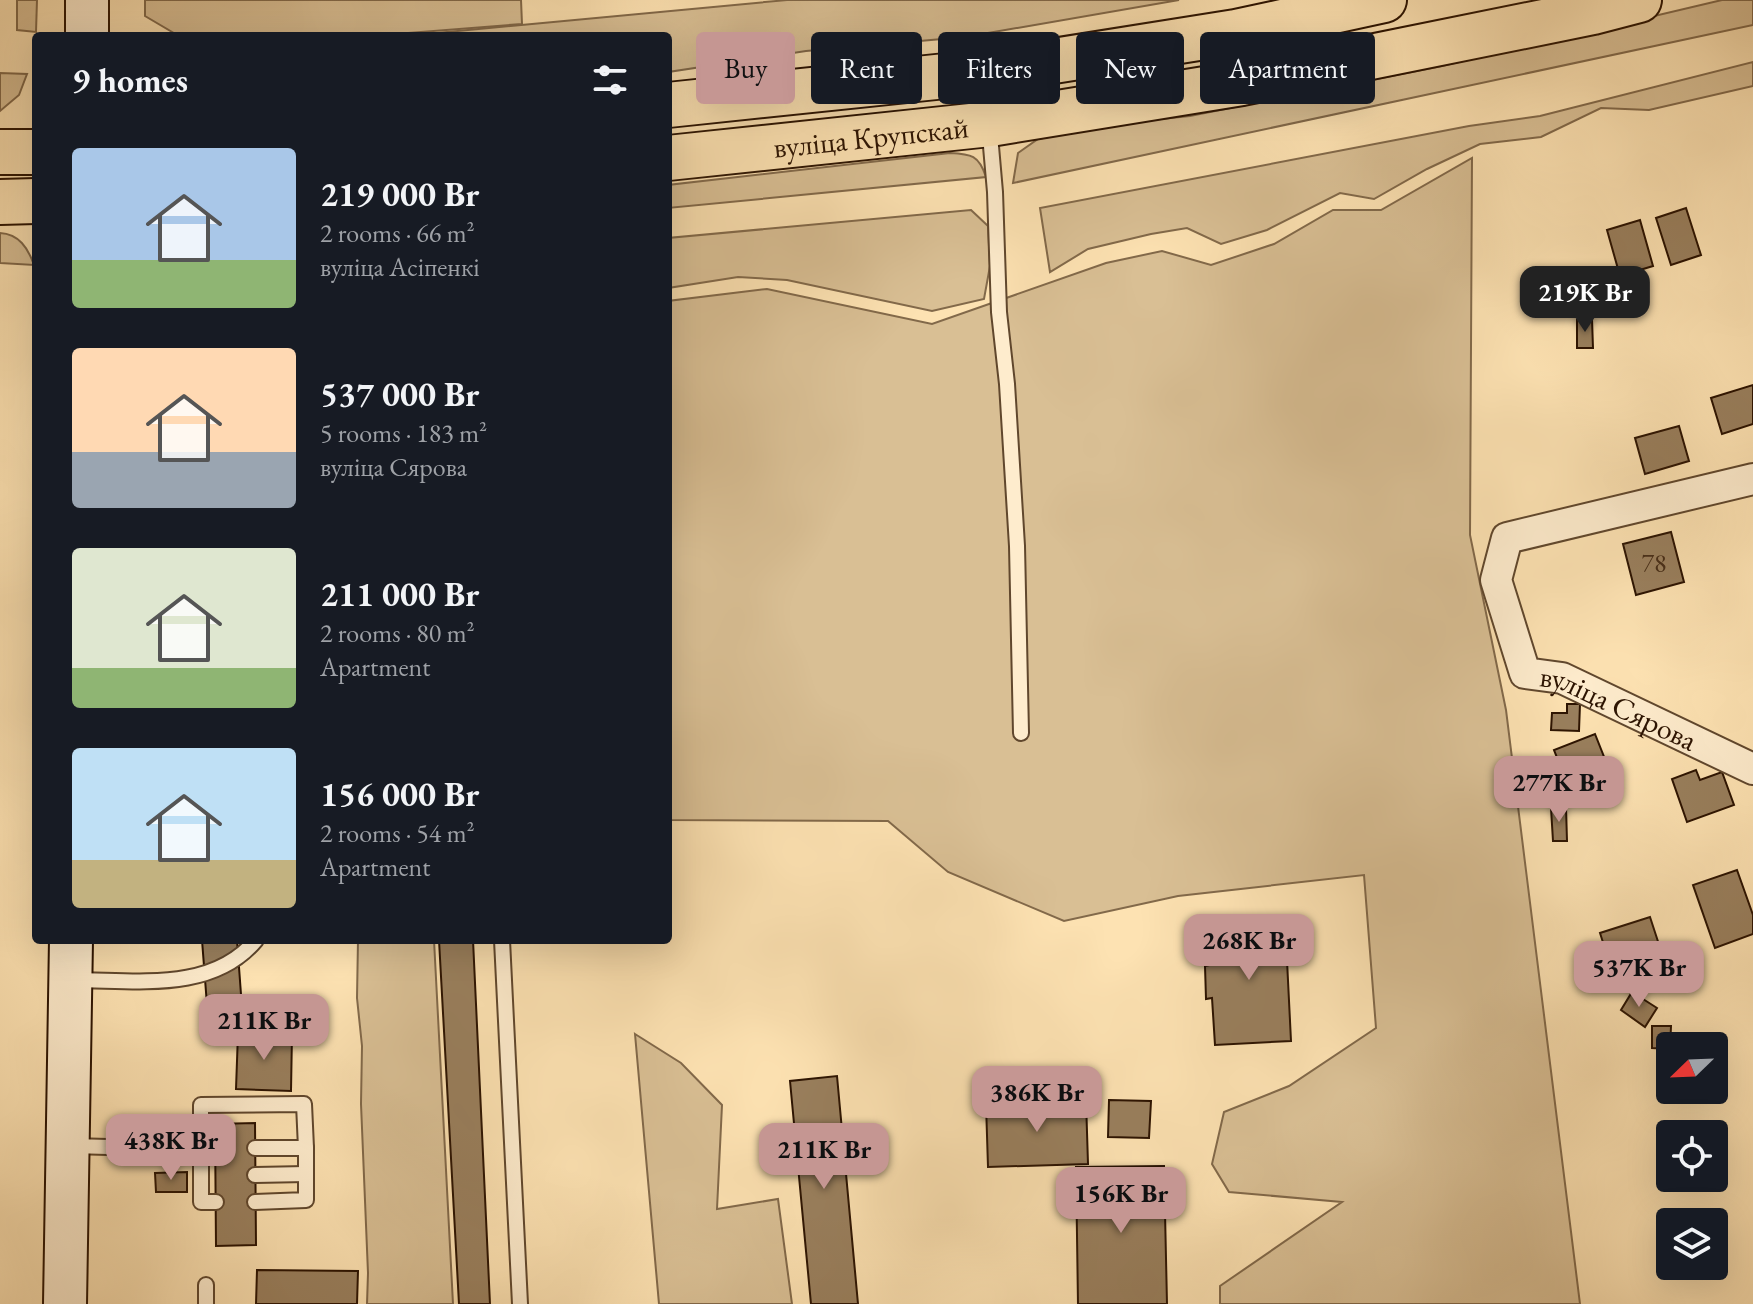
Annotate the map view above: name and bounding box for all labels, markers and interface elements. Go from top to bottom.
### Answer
chip: Buy [696,32,795,104]
chip: Rent [811,32,922,104]
chip: Filters [938,32,1060,104]
chip: New [1076,32,1184,104]
chip: Apartment [1200,32,1375,104]
text: 9 homes [72,58,188,102]
icon: filters [588,58,632,102]
street label: вуліца Крупскай [771,107,971,166]
text: 219 000 Br [320,172,479,216]
icon: home [136,180,232,276]
text: 2 rooms · 66 m² [320,216,475,250]
text: вуліца Асіпенкі [320,250,480,284]
pin: 219K Br [1511,266,1659,334]
text: 219K Br [1538,275,1632,309]
text: 537 000 Br [320,372,479,416]
icon: home [136,380,232,476]
text: 5 rooms · 183 m² [320,416,487,450]
text: вуліца Сярова [320,450,467,484]
house number: 78 [1642,546,1666,580]
text: 211 000 Br [320,572,479,616]
icon: home [136,580,232,676]
text: 2 rooms · 80 m² [320,616,475,650]
text: Apartment [320,650,430,684]
street label: вуліца Сярова [1538,656,1704,759]
pin: 277K Br [1485,756,1633,824]
text: 277K Br [1512,765,1606,799]
text: 156 000 Br [320,772,479,816]
icon: home [136,780,232,876]
text: 2 rooms · 54 m² [320,816,475,850]
text: Apartment [320,850,430,884]
pin: 268K Br [1175,914,1323,982]
text: 268K Br [1202,923,1296,957]
pin: 537K Br [1565,941,1713,1009]
text: 537K Br [1592,950,1686,984]
pin: 211K Br [190,994,338,1062]
text: 211K Br [217,1003,311,1037]
north arrow [1656,1032,1728,1104]
map controls [1656,1032,1728,1280]
pin: 386K Br [963,1066,1111,1134]
text: 386K Br [990,1075,1084,1109]
pin: 438K Br [97,1114,245,1182]
button: locate [1656,1120,1728,1192]
text: 438K Br [124,1123,218,1157]
pin: 211K Br [750,1123,898,1191]
text: 211K Br [777,1132,871,1166]
pin: 156K Br [1047,1167,1195,1235]
text: 156K Br [1074,1176,1168,1210]
button: layers [1656,1208,1728,1280]

